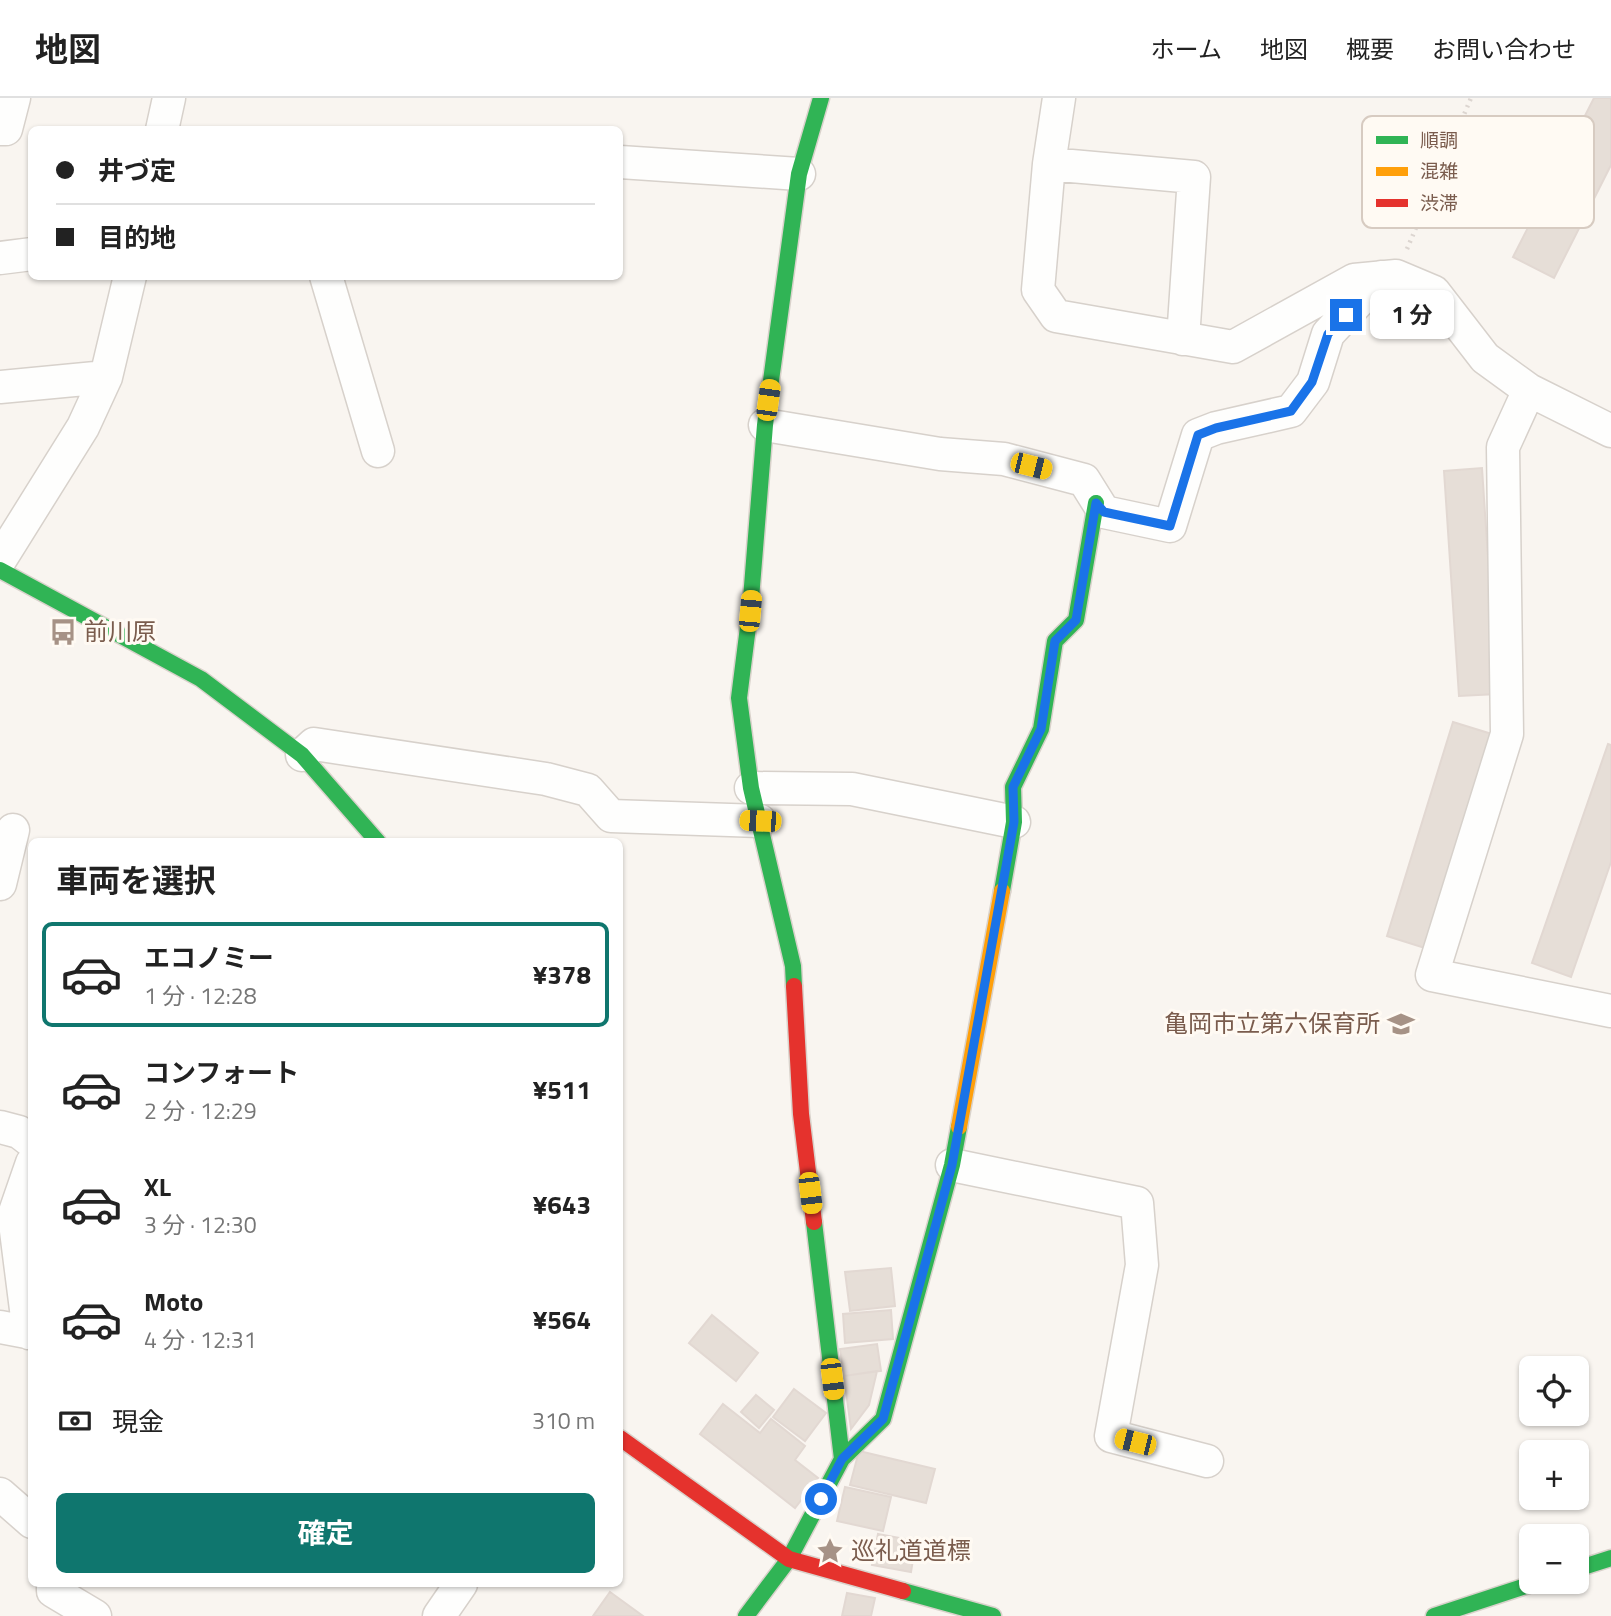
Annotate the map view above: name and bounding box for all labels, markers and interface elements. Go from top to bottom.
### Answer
text: 地図 [35,24,101,74]
text: ホーム [1151,31,1222,67]
text: 地図 [1260,31,1308,67]
text: 概要 [1346,31,1394,67]
text: お問い合わせ [1432,31,1576,67]
legend [1362,116,1594,228]
text: 順調 [1420,125,1458,154]
text: 井づ定 [98,151,176,190]
text: 混雑 [1420,156,1458,185]
text: 渋滞 [1420,188,1458,217]
text: 目的地 [98,218,176,257]
callout: 1 分 [1370,290,1454,340]
text: 1 分 [1392,297,1432,332]
route end [1330,299,1362,331]
car [755,378,782,422]
car [1009,451,1054,481]
car [738,589,763,633]
place label: 前川原 [84,613,156,649]
bus stop icon: 前川原 [48,617,78,647]
car [739,810,782,832]
text: 車両を選択 [56,856,216,904]
text: エコノミー [144,938,274,977]
icon: car [60,943,123,1006]
text: ¥378 [533,955,591,994]
text: 1 分 · 12:28 [144,978,257,1013]
place label: 亀岡市立第六保育所 [1164,1005,1380,1041]
school or university icon: 亀岡市立第六保育所 [1386,1009,1416,1039]
text: コンフォート [144,1053,299,1092]
icon: car [60,1058,123,1121]
text: ¥511 [533,1070,591,1109]
text: 2 分 · 12:29 [144,1093,257,1128]
text: XL [144,1167,171,1206]
car [798,1171,823,1215]
icon: car [60,1173,123,1236]
text: ¥643 [533,1185,591,1224]
text: 3 分 · 12:30 [144,1207,257,1242]
text: Moto [144,1282,203,1321]
icon: car [60,1288,123,1351]
text: ¥564 [533,1300,591,1339]
text: 4 分 · 12:31 [144,1322,257,1357]
map controls [1519,1356,1589,1594]
button: locate [1519,1356,1589,1426]
car [820,1357,845,1401]
icon: cash [56,1402,94,1440]
text: 現金 [112,1402,164,1441]
text: 310 m [532,1403,595,1438]
car [1113,1427,1158,1457]
button: + [1519,1440,1589,1510]
route start [805,1483,837,1515]
button: 確定 [56,1493,595,1573]
button: − [1519,1524,1589,1594]
place label: 巡礼道道標 [851,1532,971,1568]
place icon: 巡礼道道標 [815,1536,845,1566]

